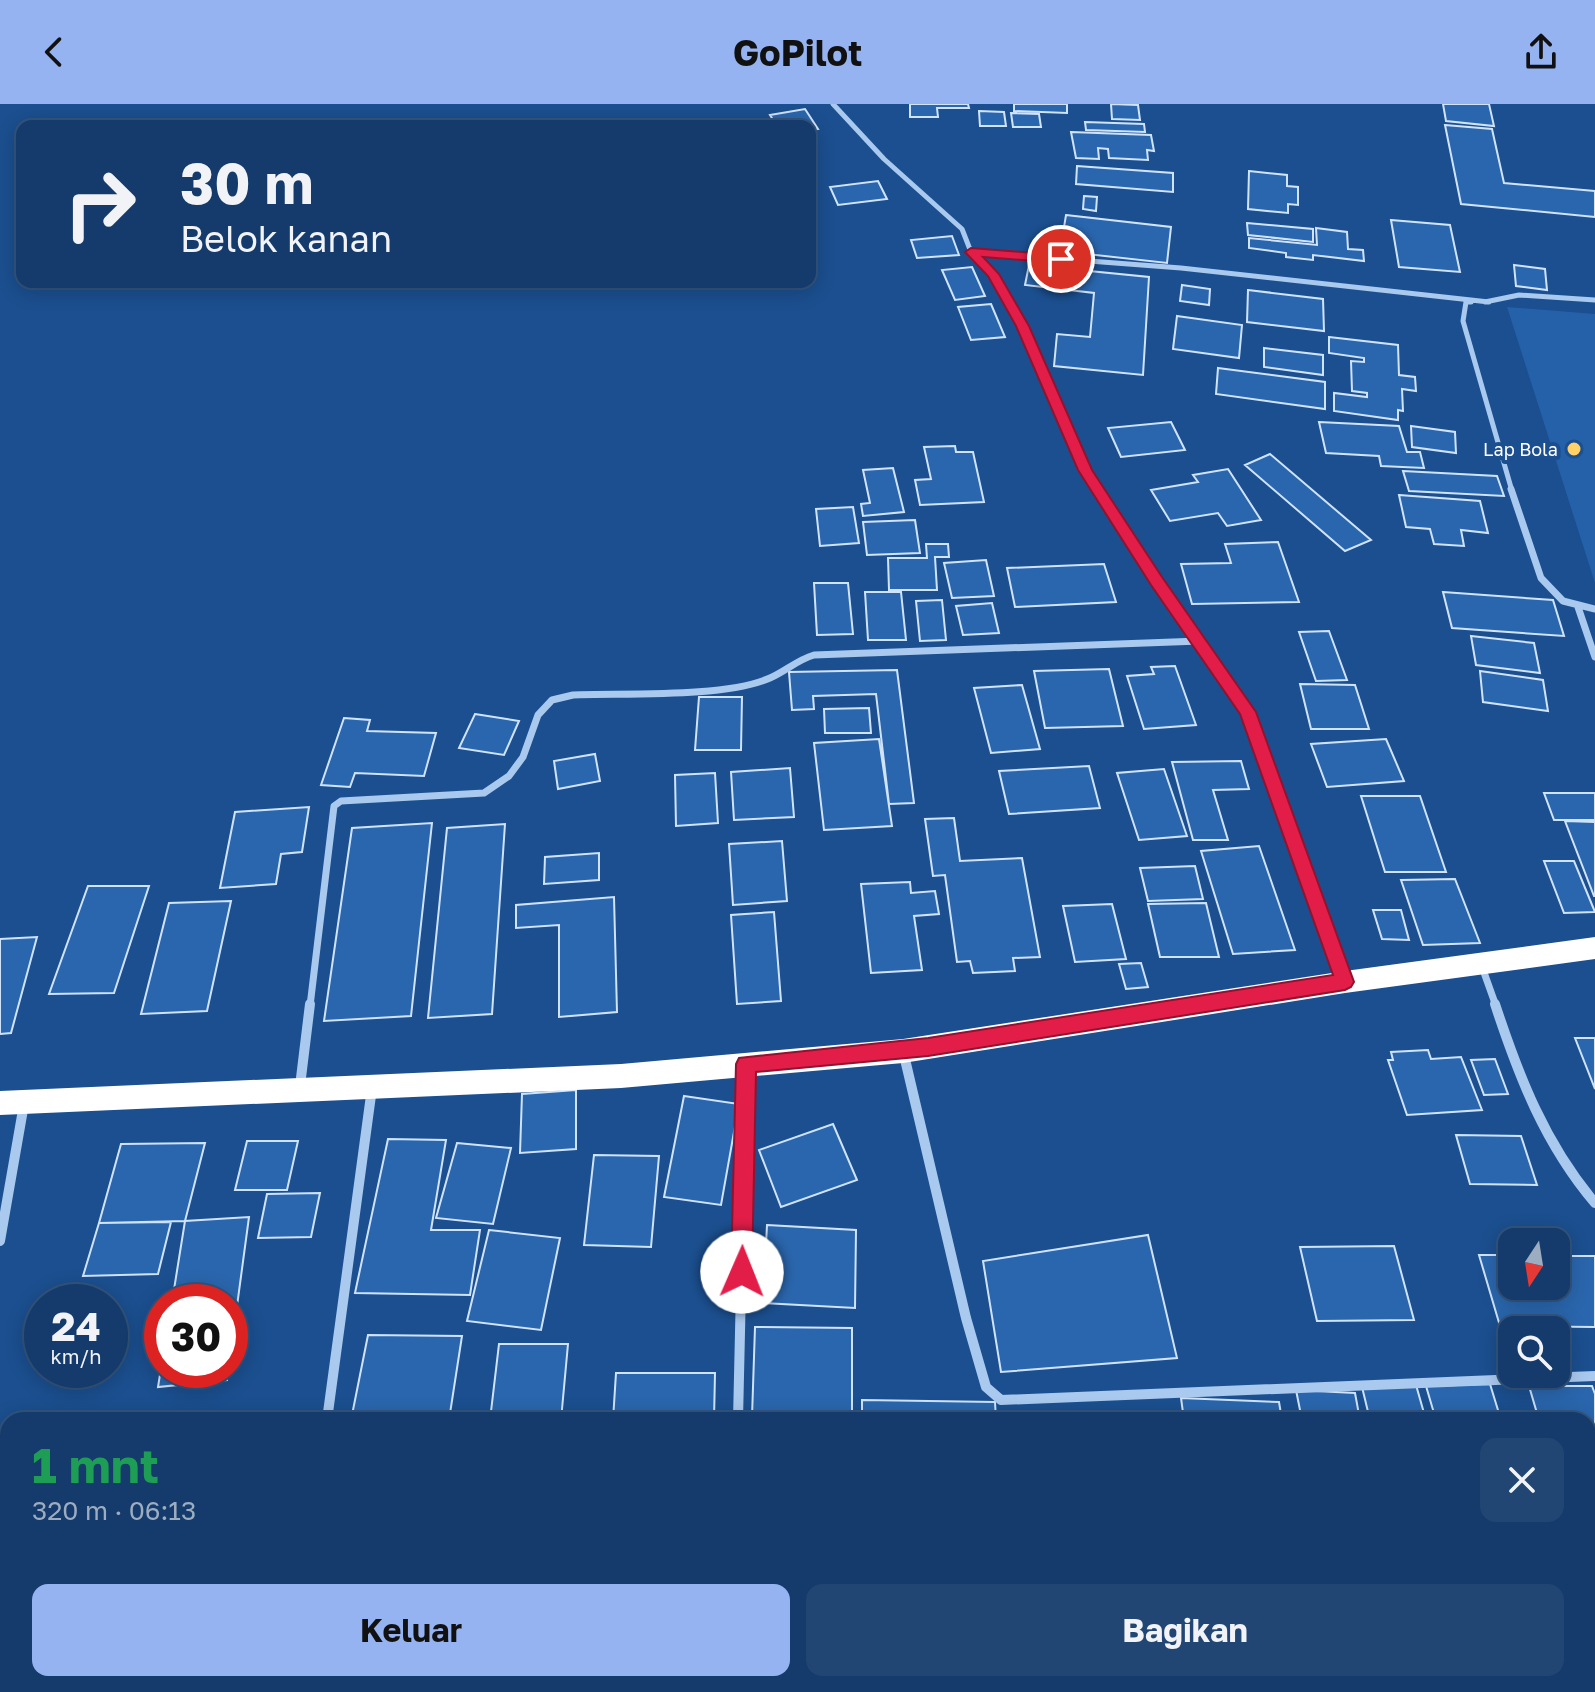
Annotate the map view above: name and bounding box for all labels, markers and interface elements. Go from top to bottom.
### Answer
icon: back [32,30,76,74]
icon: share [1519,30,1563,74]
text: GoPilot [733,31,862,74]
text: 30 m [180,149,314,216]
icon: right [48,152,152,256]
text: Belok kanan [180,217,392,260]
pin [1027,225,1095,293]
icon: arrive [1039,237,1083,281]
place label: Lap Bola [1483,438,1558,460]
marker: Lap Bola [1565,440,1583,458]
north arrow [1498,1228,1570,1300]
map controls [1498,1228,1570,1388]
position arrow [700,1230,784,1314]
speed limit sign: 30 [144,1284,248,1388]
text: 24 [51,1302,101,1350]
button: search [1498,1316,1570,1388]
text: km/h [51,1344,101,1368]
text: 1 mnt [32,1436,159,1494]
button: close [1480,1438,1564,1522]
text: 320 m · 06:13 [32,1495,196,1526]
button: Keluar [32,1584,790,1676]
button: Bagikan [806,1584,1564,1676]

